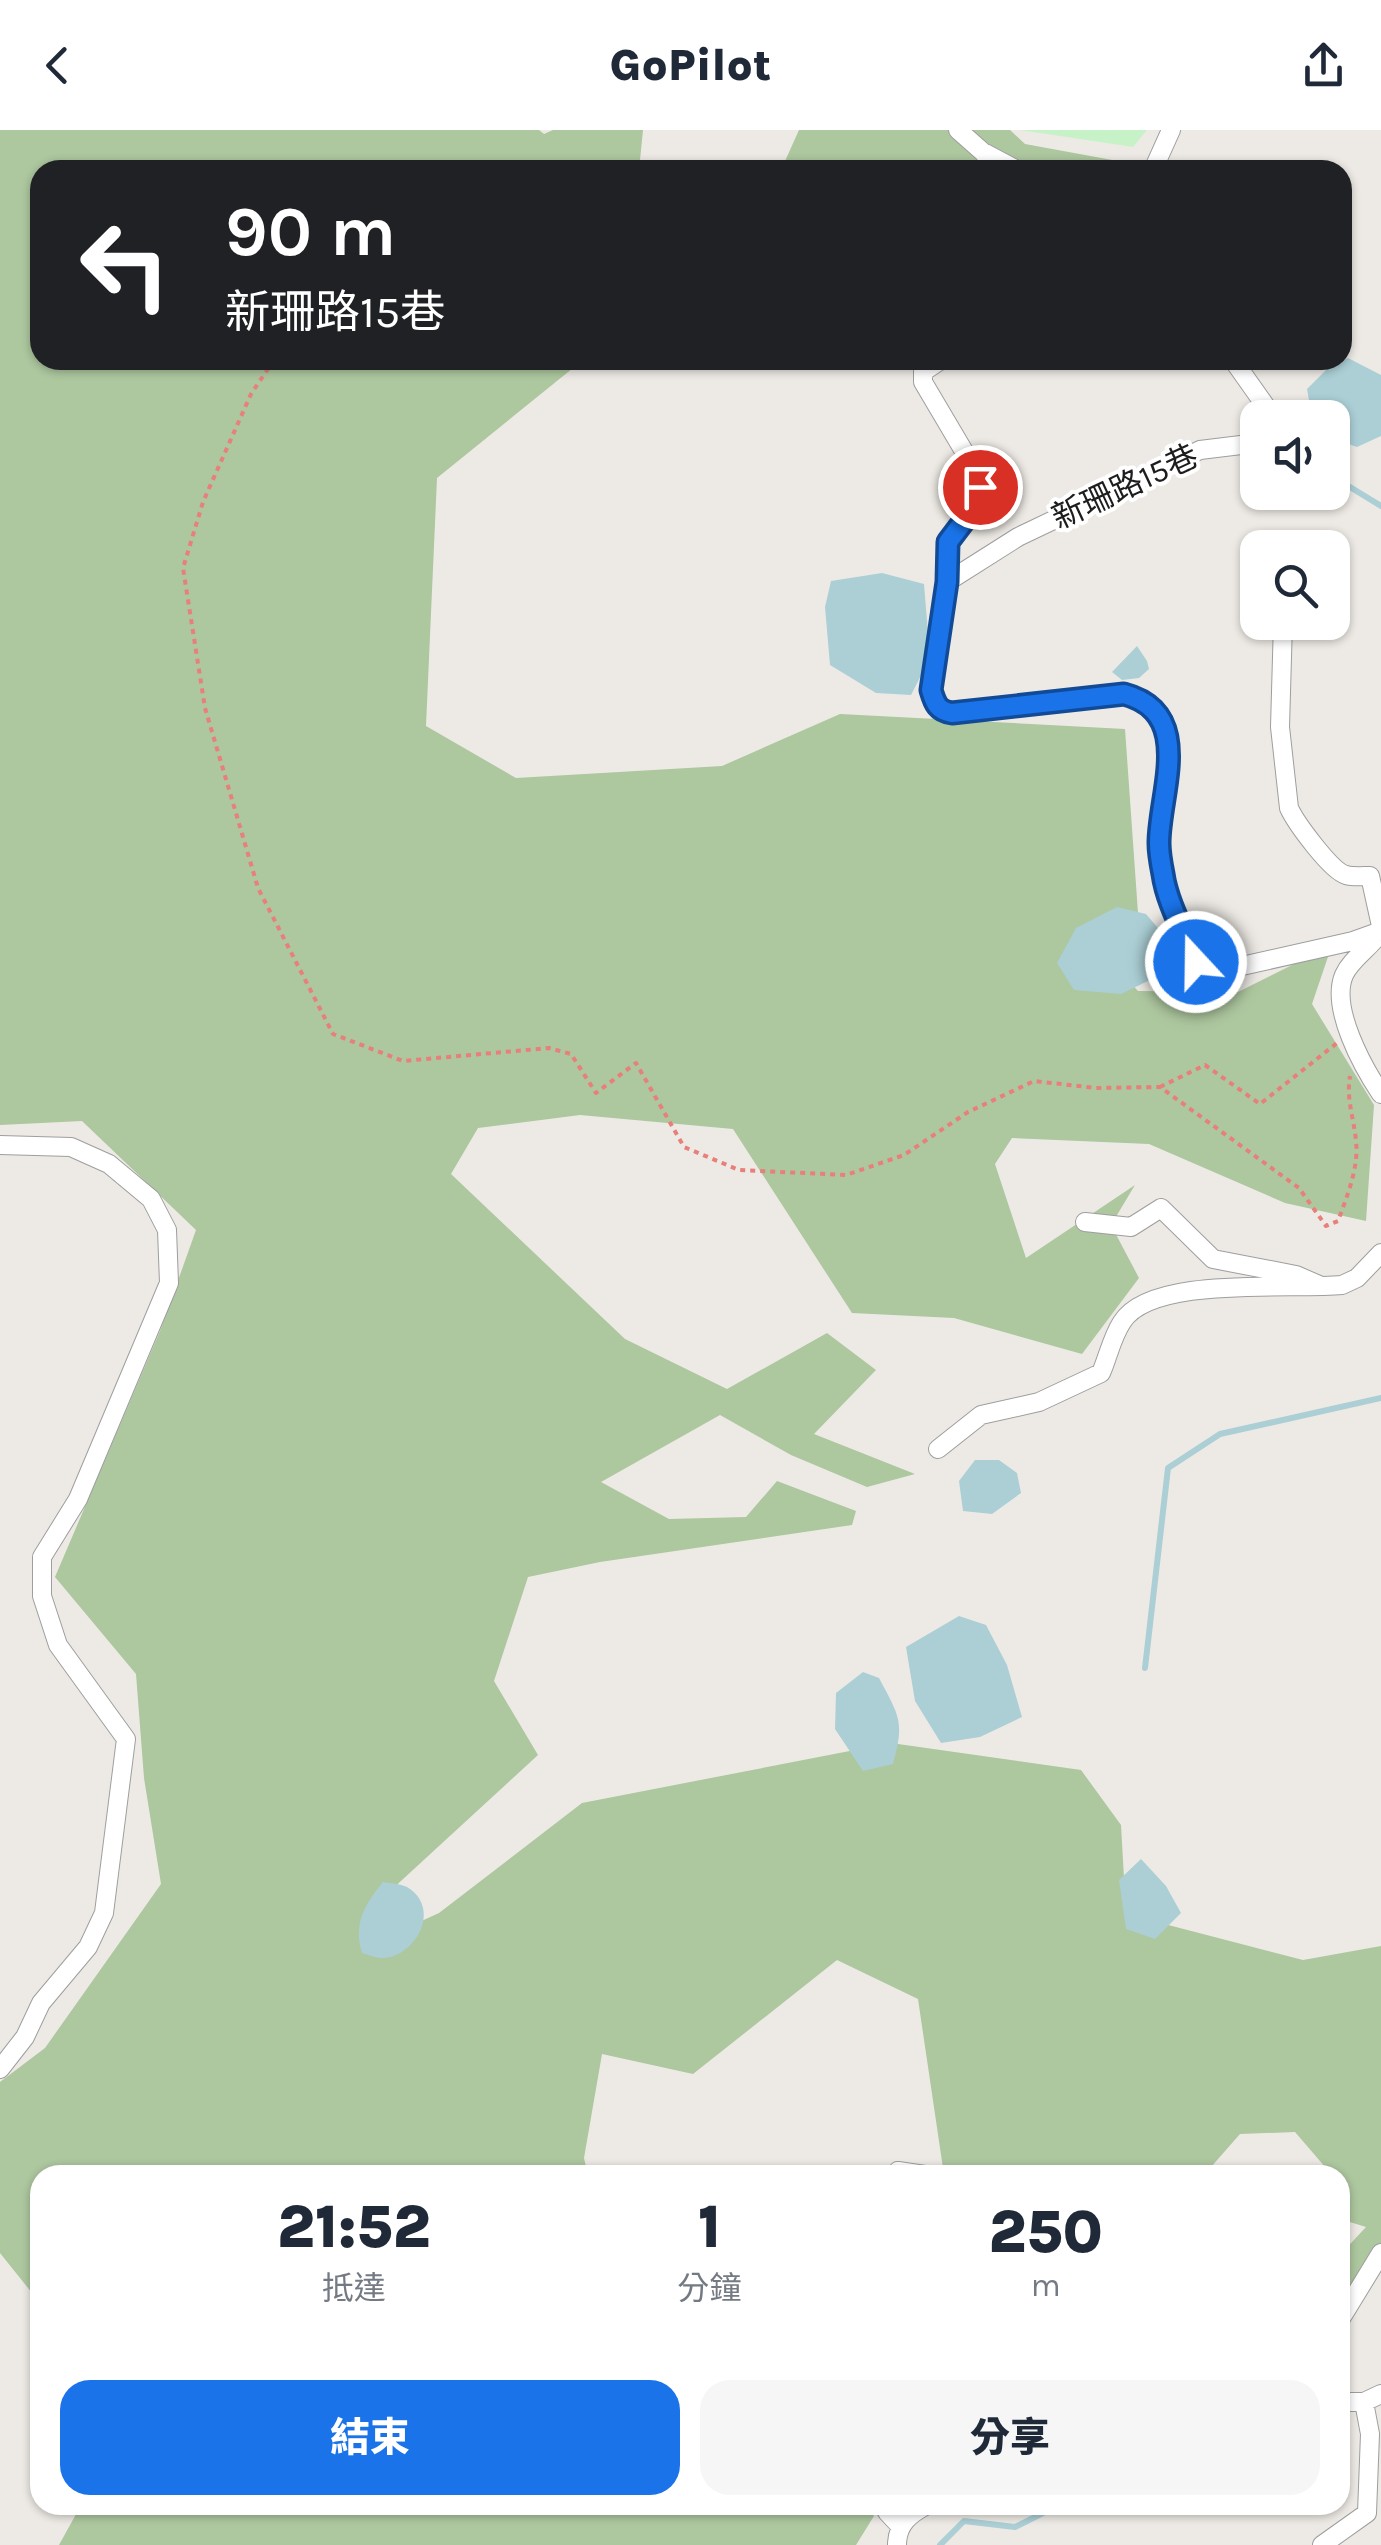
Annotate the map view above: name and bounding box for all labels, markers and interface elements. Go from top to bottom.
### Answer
icon: back [30,38,85,93]
icon: share [1296,38,1351,93]
text: GoPilot [610,39,771,91]
text: 90 m [225,191,396,273]
icon: left [60,200,190,330]
text: 新珊路15巷 [225,286,445,338]
map controls [1240,400,1350,640]
button: sound [1240,400,1350,510]
street label: 新珊路15巷 [1046,437,1204,537]
pin [938,445,1023,530]
icon: arrive [953,460,1008,515]
button: search [1240,530,1350,640]
position arrow [1144,910,1248,1014]
text: 21:52 [277,2192,431,2262]
text: 1 [698,2192,721,2262]
text: 250 [989,2197,1103,2267]
text: m [1031,2267,1061,2304]
text: 抵達 [322,2270,386,2307]
text: 分鐘 [678,2270,742,2307]
button: 結束 [60,2380,680,2495]
button: 分享 [700,2380,1320,2495]

